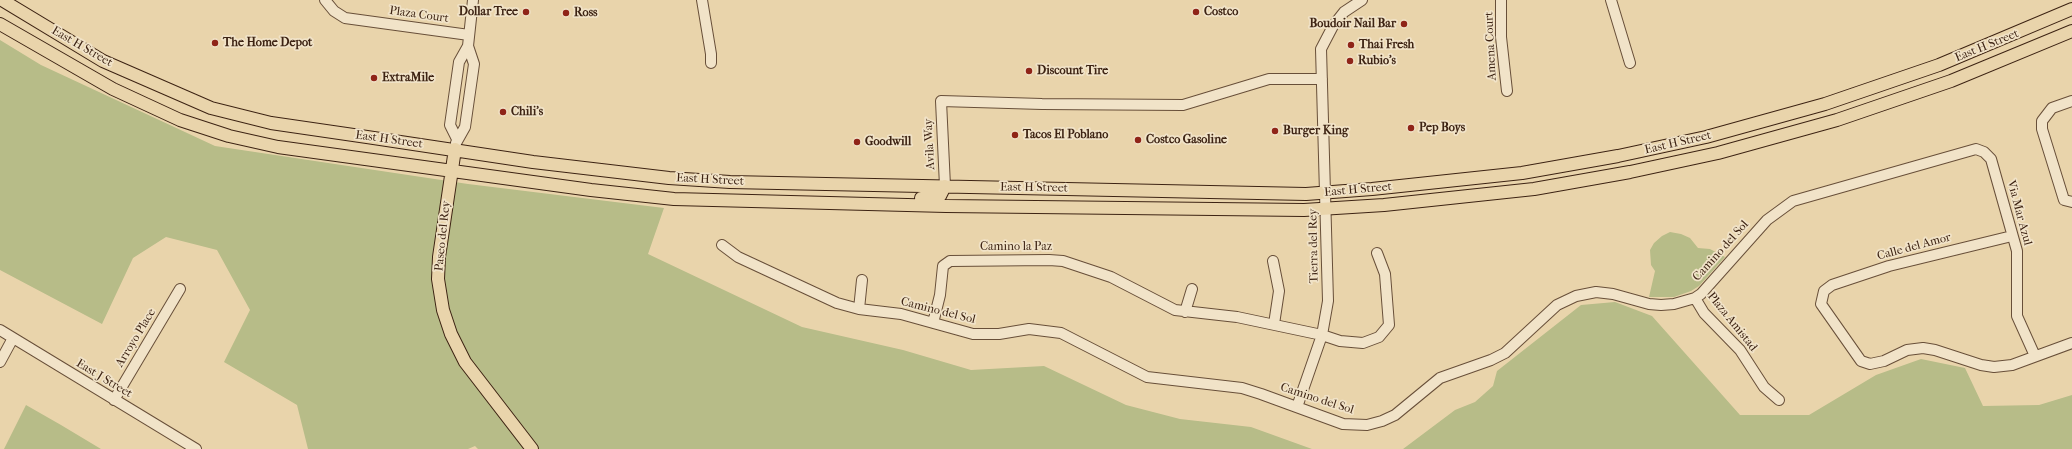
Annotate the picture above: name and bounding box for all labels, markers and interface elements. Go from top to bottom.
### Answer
street label: Plaza Court [388,4,450,26]
place label: Dollar Tree [459,5,518,19]
place label: Costco [1204,5,1238,19]
place label: Ross [574,6,597,20]
marker: Dollar Tree [521,7,531,17]
marker: Costco [1191,7,1201,17]
marker: Ross [561,8,571,18]
street label: Amena Court [1482,11,1500,81]
place label: Boudoir Nail Bar [1309,17,1396,31]
marker: Boudoir Nail Bar [1399,19,1409,29]
street label: East H Street [49,24,115,70]
street label: East H Street [1953,27,2021,65]
place label: The Home Depot [223,36,312,50]
marker: The Home Depot [210,38,220,48]
place label: Thai Fresh [1359,38,1414,52]
marker: Thai Fresh [1346,40,1356,50]
place label: Rubio's [1358,54,1396,68]
marker: Rubio's [1345,56,1355,66]
place label: Discount Tire [1037,64,1108,78]
marker: Discount Tire [1024,66,1034,76]
place label: ExtraMile [382,71,434,85]
marker: ExtraMile [369,73,379,83]
place label: Chili's [511,105,543,119]
marker: Chili's [498,107,508,117]
street label: Avila Way [921,118,939,170]
place label: Pep Boys [1419,121,1465,135]
marker: Pep Boys [1406,123,1416,133]
place label: Burger King [1283,124,1348,138]
marker: Burger King [1270,126,1280,136]
street label: East H Street [354,128,424,152]
place label: Tacos El Poblano [1023,128,1108,142]
street label: East H Street [1643,128,1713,158]
marker: Tacos El Poblano [1010,130,1020,140]
place label: Costco Gasoline [1146,133,1227,147]
place label: Goodwill [865,135,911,149]
marker: Costco Gasoline [1133,135,1143,145]
marker: Goodwill [852,137,862,147]
street label: East H Street [676,171,744,189]
street label: Via Mar Azul [2003,179,2035,247]
street label: East H Street [1000,180,1068,196]
street label: East H Street [1324,180,1392,200]
street label: Paseo del Rey [432,200,454,272]
street label: Tierra del Rey [1306,209,1322,283]
street label: Camino del Sol [1690,218,1752,284]
street label: Calle del Amor [1876,230,1952,264]
street label: Camino la Paz [980,240,1052,254]
street label: Plaza Amistad [1704,290,1760,354]
street label: Camino del Sol [899,295,977,327]
street label: Arroyo Place [113,306,159,370]
street label: East J Street [73,357,135,401]
street label: Camino del Sol [1278,380,1356,418]

